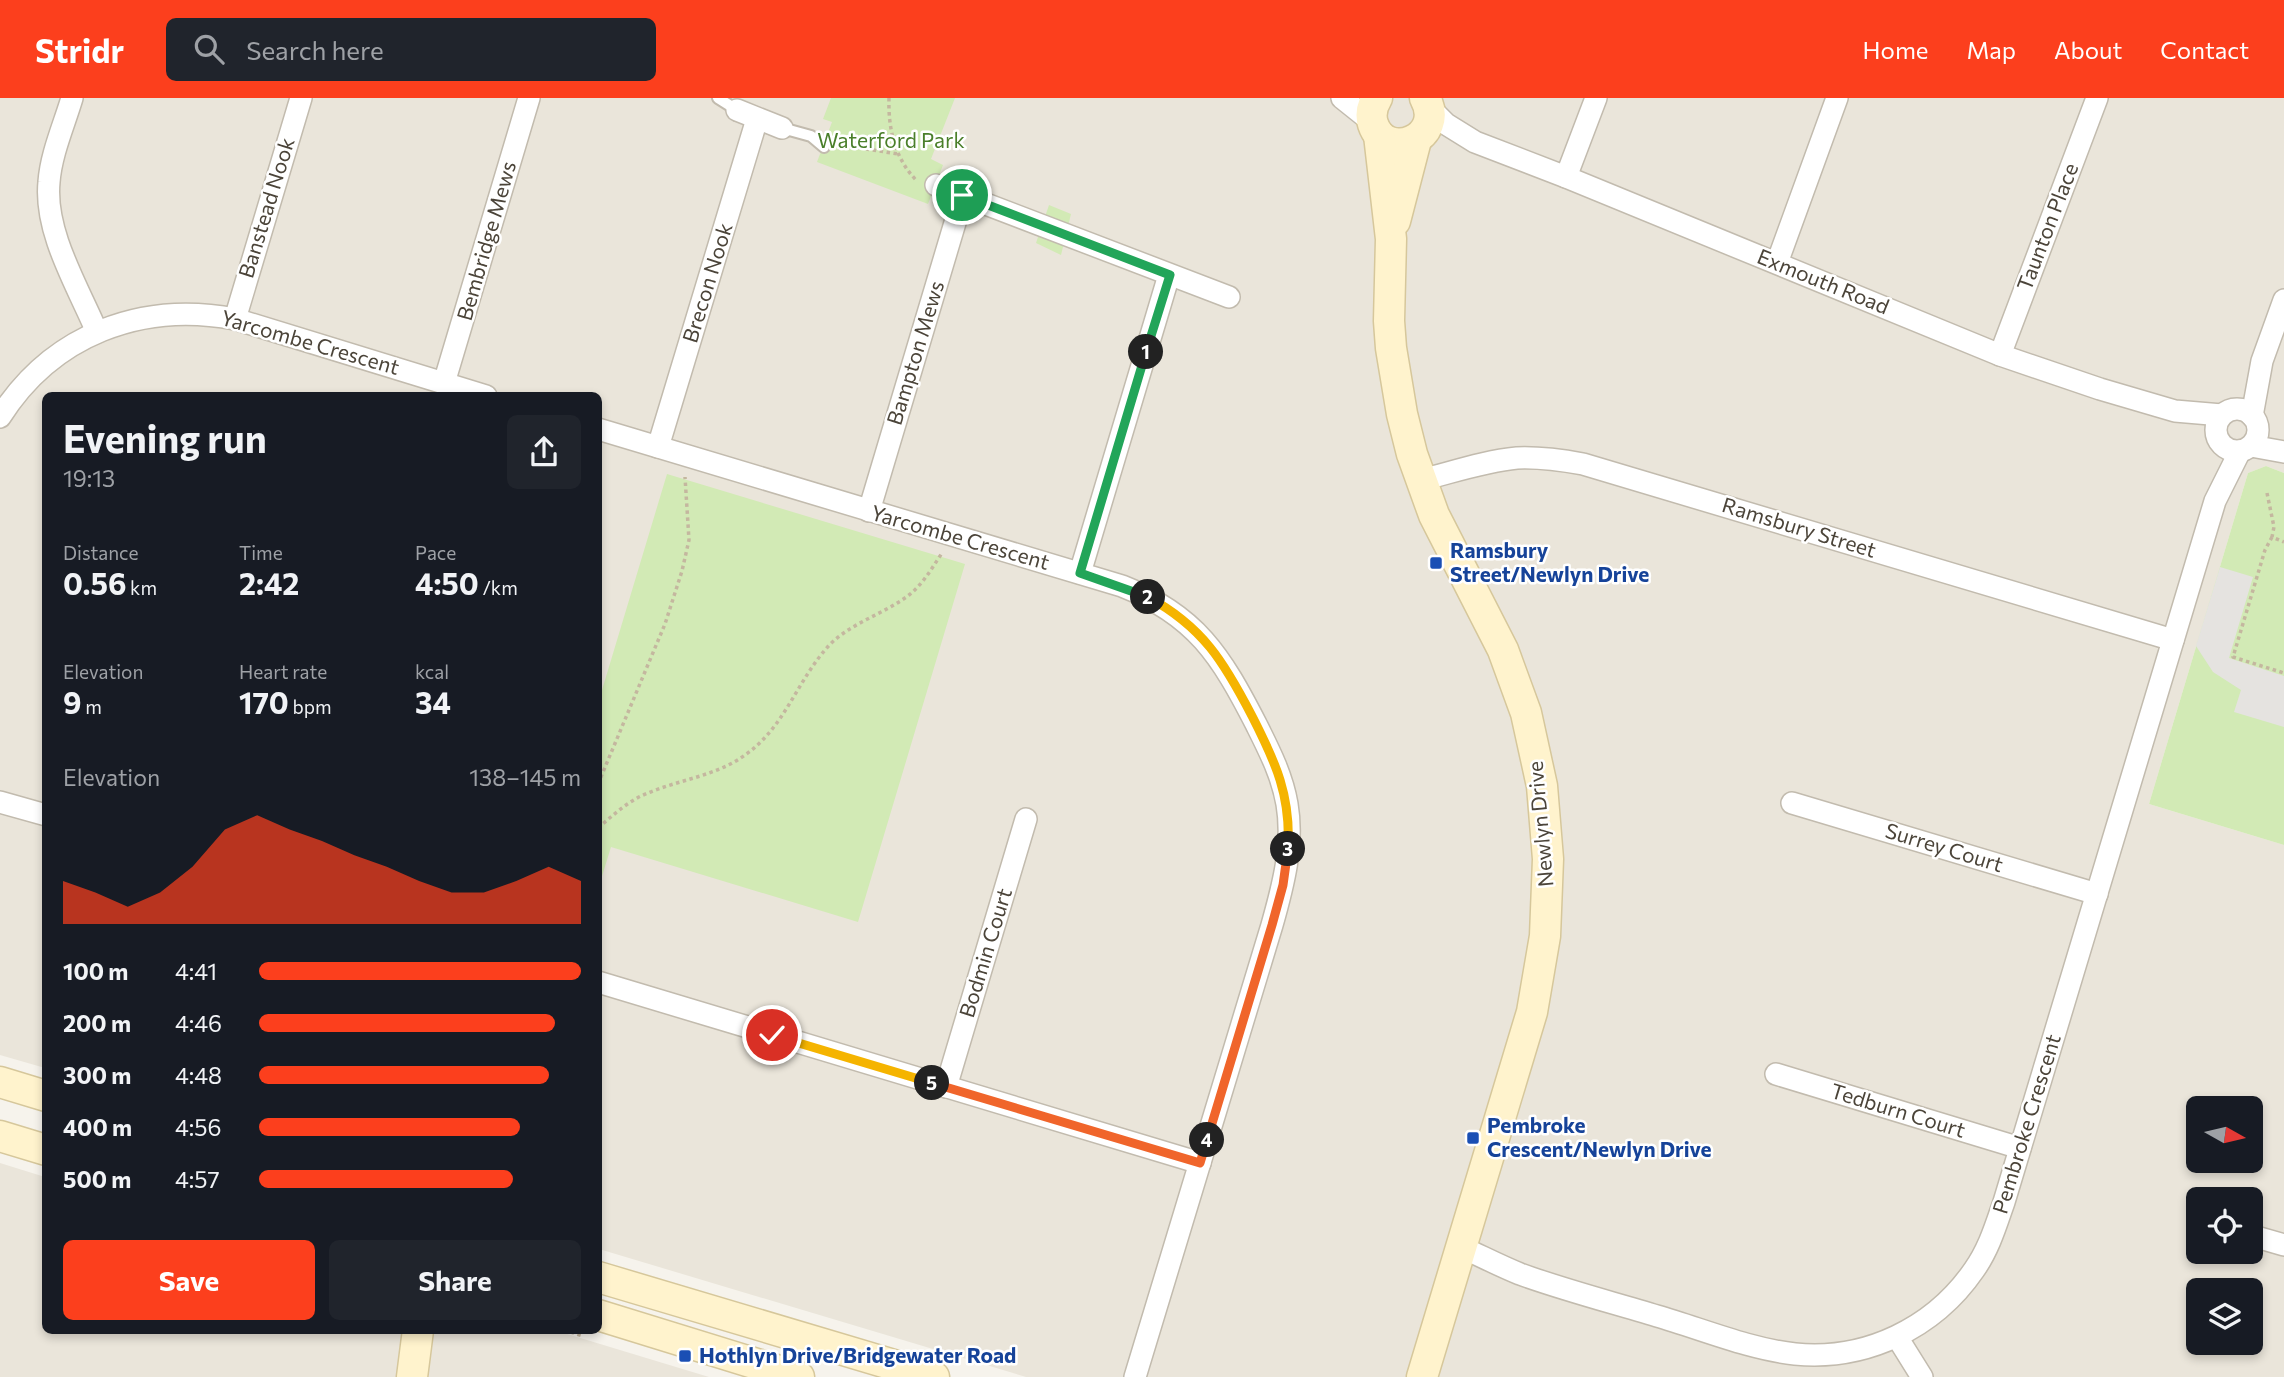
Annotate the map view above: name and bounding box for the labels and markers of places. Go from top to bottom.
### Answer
pin [932,165,992,225]
pin: 1 [1128,334,1164,370]
place label: Ramsbury Street/Newlyn Drive [1450,537,1649,586]
marker: Ramsbury Street/Newlyn Drive [1428,555,1444,571]
pin: 2 [1130,580,1166,614]
pin: 3 [1270,832,1306,866]
pin [742,1005,802,1065]
pin: 5 [914,1066,950,1100]
place label: Pembroke Crescent/Newlyn Drive [1487,1112,1712,1161]
pin: 4 [1190,1122,1224,1158]
marker: Pembroke Crescent/Newlyn Drive [1465,1130,1481,1146]
place label: Hothlyn Drive/Bridgewater Road [699,1342,1016,1367]
marker: Hothlyn Drive/Bridgewater Road [677,1348,693,1364]

